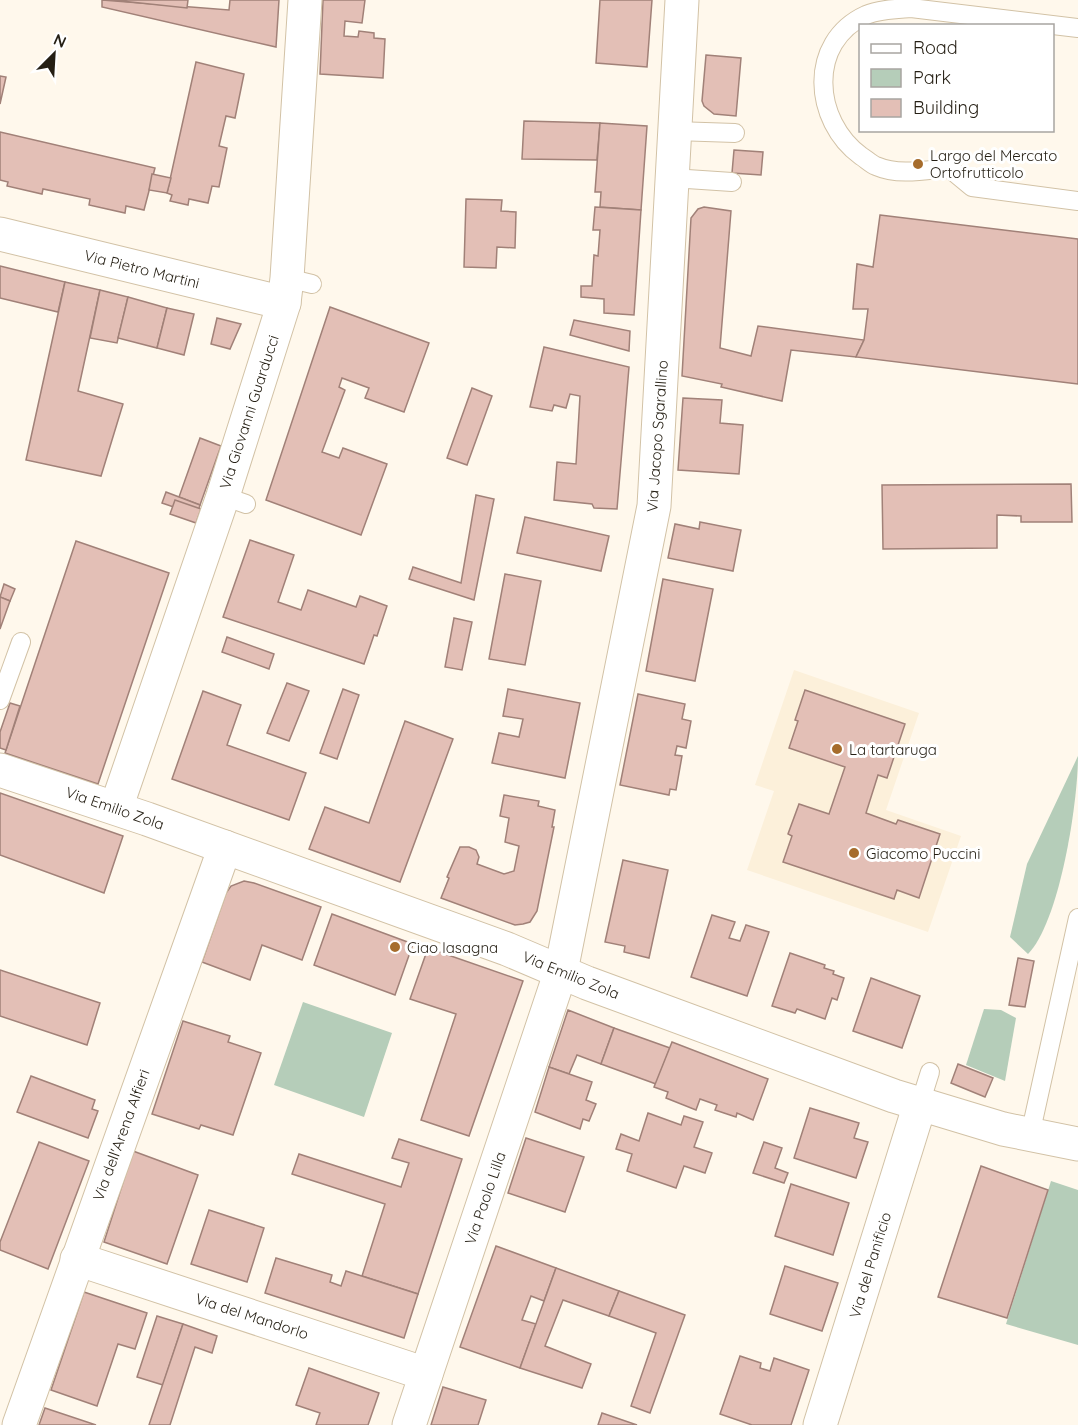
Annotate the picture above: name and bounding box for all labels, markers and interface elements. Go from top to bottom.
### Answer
north arrow [24,24,84,84]
legend [859,24,1054,132]
text: N [51,29,70,52]
text: Road [913,36,958,59]
text: Park [913,66,951,89]
text: Building [913,96,979,119]
place label: Largo del Mercato Ortofrutticolo [930,146,1057,182]
marker: Largo del Mercato Ortofrutticolo [911,157,925,171]
street label: Via Pietro Martini [82,245,202,293]
street label: Via Giovanni Guarducci [215,333,283,491]
street label: Via Jacopo Sgarallino [642,359,672,513]
place label: La tartaruga [849,740,937,759]
marker: La tartaruga [830,742,844,756]
street label: Via Emilio Zola [63,782,167,834]
place label: Giacomo Puccini [866,844,980,863]
marker: Giacomo Puccini [847,846,861,860]
place label: Ciao lasagna [407,938,498,957]
marker: Ciao lasagna [388,940,402,954]
street label: Via Emilio Zola [520,947,622,1003]
street label: Via dell'Arena Alfieri [88,1067,154,1203]
street label: Via Paolo Lilla [460,1149,510,1247]
street label: Via del Panificio [845,1210,895,1320]
street label: Via del Mandorlo [193,1289,311,1343]

